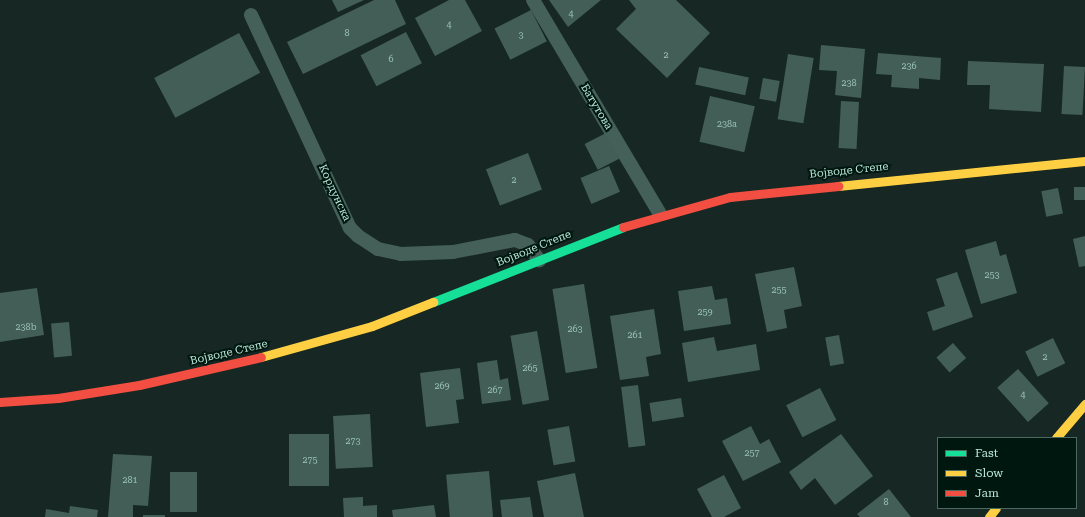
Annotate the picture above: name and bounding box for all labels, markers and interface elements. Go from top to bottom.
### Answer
house number: 4 [568,9,574,19]
house number: 4 [446,20,452,30]
house number: 8 [344,28,350,38]
house number: 3 [518,30,524,40]
house number: 2 [663,50,669,60]
house number: 6 [388,54,394,64]
house number: 236 [901,61,917,71]
house number: 238 [841,78,857,88]
street label: Батутова [577,82,615,132]
house number: 238a [717,119,737,129]
street label: Војводе Степе [809,160,889,182]
street label: Кордунска [315,163,353,223]
house number: 2 [511,175,517,185]
street label: Војводе Степе [495,228,573,270]
house number: 253 [984,270,1000,280]
house number: 255 [771,285,787,295]
house number: 259 [697,307,713,317]
house number: 238b [16,322,36,332]
house number: 263 [567,324,583,334]
house number: 261 [627,330,643,340]
street label: Војводе Степе [189,338,269,368]
house number: 2 [1042,352,1048,362]
house number: 265 [522,363,538,373]
house number: 269 [434,381,450,391]
house number: 267 [487,385,503,395]
house number: 4 [1020,390,1026,400]
house number: 273 [345,436,361,446]
legend [937,437,1077,509]
text: Fast [975,446,998,460]
house number: 257 [744,448,760,458]
house number: 275 [302,455,318,465]
text: Slow [975,466,1003,480]
house number: 281 [122,475,138,485]
text: Jam [975,486,999,500]
house number: 8 [883,497,889,507]

